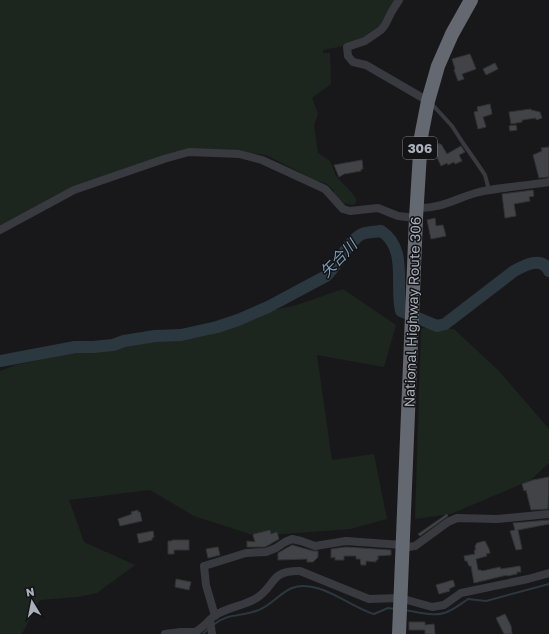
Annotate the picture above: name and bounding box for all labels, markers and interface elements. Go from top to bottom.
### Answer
road number: 306 [403,137,437,159]
street label: National Highway Route 306 [400,216,424,408]
water label: 矢合川 [316,234,361,280]
north arrow [12,582,52,622]
text: N [25,585,35,599]

